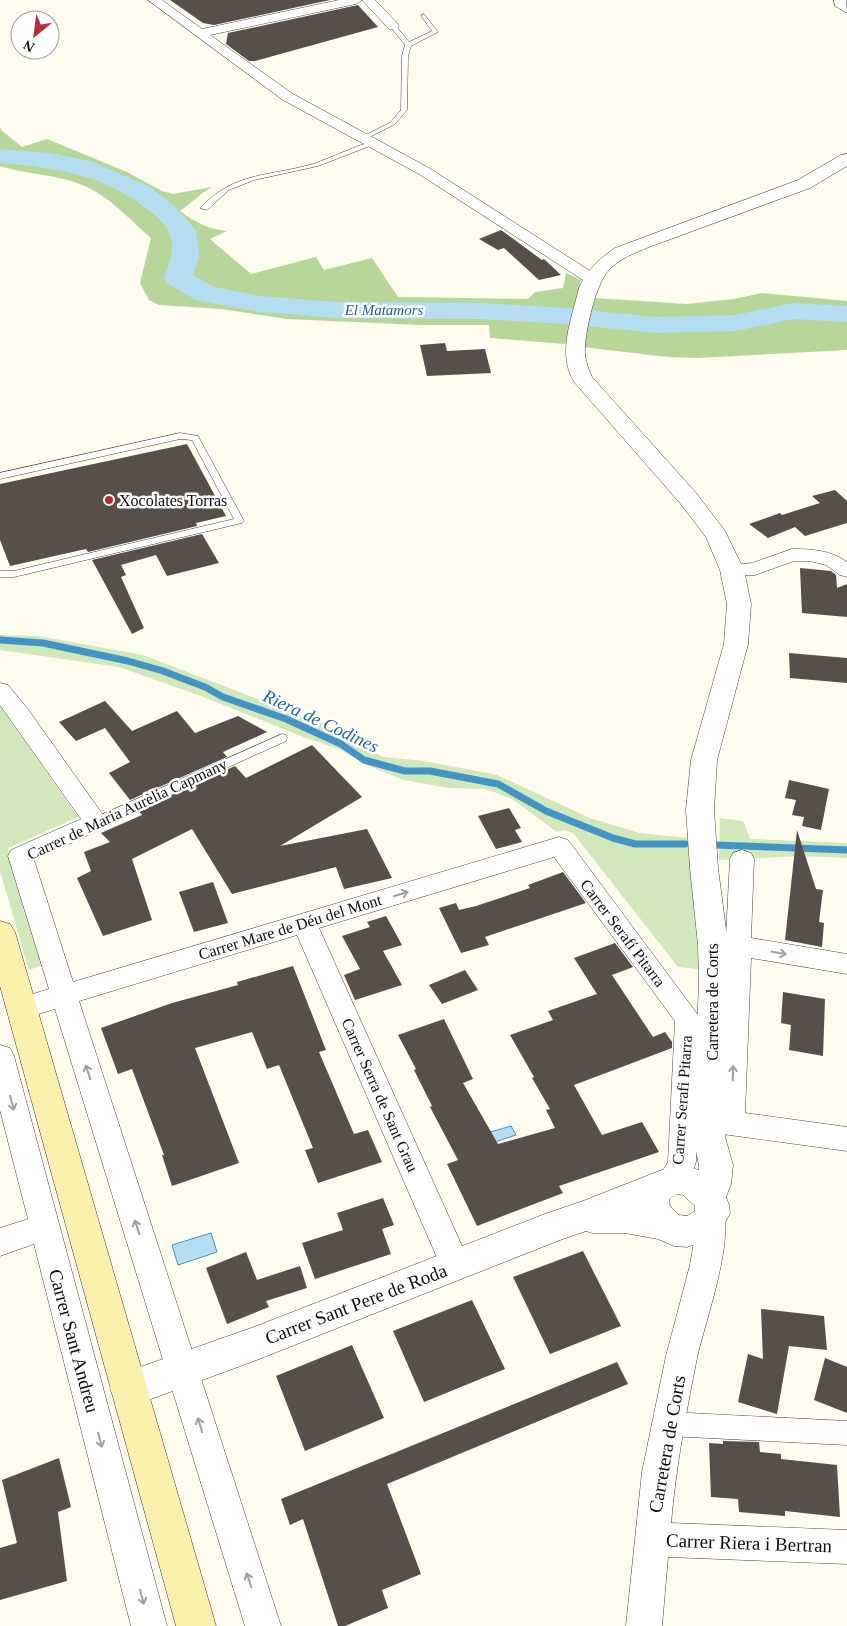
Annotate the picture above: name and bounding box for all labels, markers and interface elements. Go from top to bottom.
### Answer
north arrow [10,10,60,60]
text: N [21,37,37,55]
water label: El Matamors [344,302,424,318]
place label: Xocolates Torras [119,492,227,509]
marker: Xocolates Torras [103,494,115,506]
water label: Riera de Codines [259,685,382,756]
street label: Carrer de Maria Aurèlia Capmany [24,755,230,864]
street label: Carrer Serafí Pitarra [577,876,669,990]
one-way arrow [392,889,408,898]
street label: Carrer Mare de Déu del Mont [196,891,384,963]
street label: Carretera de Corts [704,943,721,1061]
one-way arrow [770,948,786,958]
street label: Carrer Serra de Sant Grau [338,1016,422,1174]
street label: Carrer Serafi Pitarra [669,1035,695,1165]
one-way arrow [83,1065,93,1081]
one-way arrow [728,1066,737,1082]
one-way arrow [8,1095,18,1111]
one-way arrow [132,1220,142,1236]
street label: Carrer Sant Pere de Roda [262,1259,450,1348]
street label: Carrer Sant Andreu [45,1267,103,1416]
street label: Carretera de Corts [645,1374,689,1514]
one-way arrow [194,1417,204,1433]
one-way arrow [96,1432,105,1448]
street label: Carrer Riera i Bertran [666,1530,833,1556]
one-way arrow [243,1572,253,1588]
one-way arrow [137,1589,147,1605]

